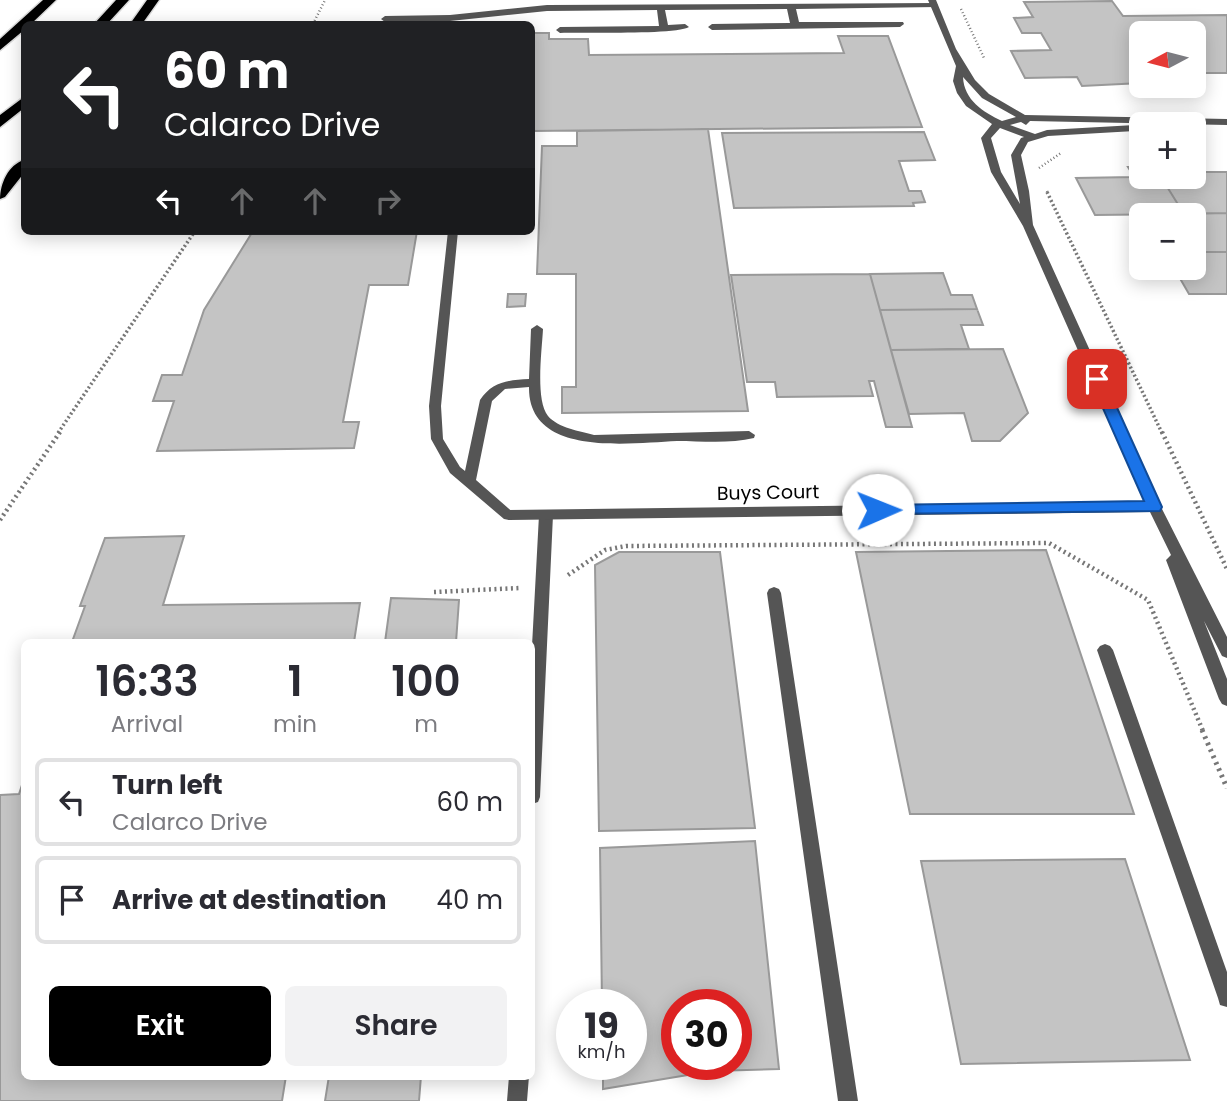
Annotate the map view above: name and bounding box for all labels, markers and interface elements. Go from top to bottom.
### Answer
north arrow [1129,21,1206,98]
map controls [1129,21,1206,280]
text: 60 m [164,37,289,105]
icon: left [49,49,140,140]
text: Calarco Drive [164,102,380,147]
button: + [1129,112,1206,189]
icon: left [150,182,188,220]
icon: ahead [223,182,261,220]
icon: ahead [296,182,334,220]
icon: right [369,182,407,220]
button: − [1129,203,1206,280]
pin [1067,349,1127,409]
icon: arrive [1078,360,1116,398]
position arrow [841,473,915,547]
street label: Buys Court [717,478,820,507]
text: 16:33 [95,652,199,711]
text: 1 [287,652,303,711]
text: 100 [391,652,461,711]
text: Arrival [111,708,183,740]
text: min [273,708,317,740]
text: m [414,708,438,740]
text: Turn left [112,767,223,803]
icon: left [53,783,91,821]
text: 60 m [436,784,503,820]
text: Calarco Drive [112,806,268,838]
icon: arrive [53,881,91,919]
text: Arrive at destination [112,882,387,918]
text: 40 m [437,882,503,918]
button: Exit [49,986,271,1066]
button: Share [285,986,507,1066]
speed limit sign: 30 [661,989,752,1080]
text: 19 [584,1001,619,1050]
text: km/h [578,1039,625,1064]

